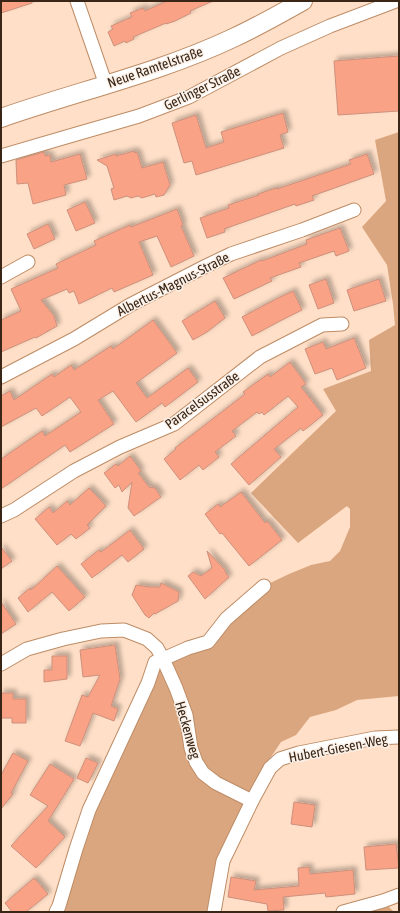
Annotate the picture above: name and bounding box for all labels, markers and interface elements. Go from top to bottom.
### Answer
street label: Neue Ramtelstraße [105,43,205,91]
street label: Gerlinger Straße [161,63,243,113]
street label: Albertus-Magnus-Straße [114,249,232,319]
street label: Paracelsusstraße [162,368,242,432]
street label: Heckenweg [172,699,204,761]
street label: Hubert-Giesen-Weg [287,731,389,765]

